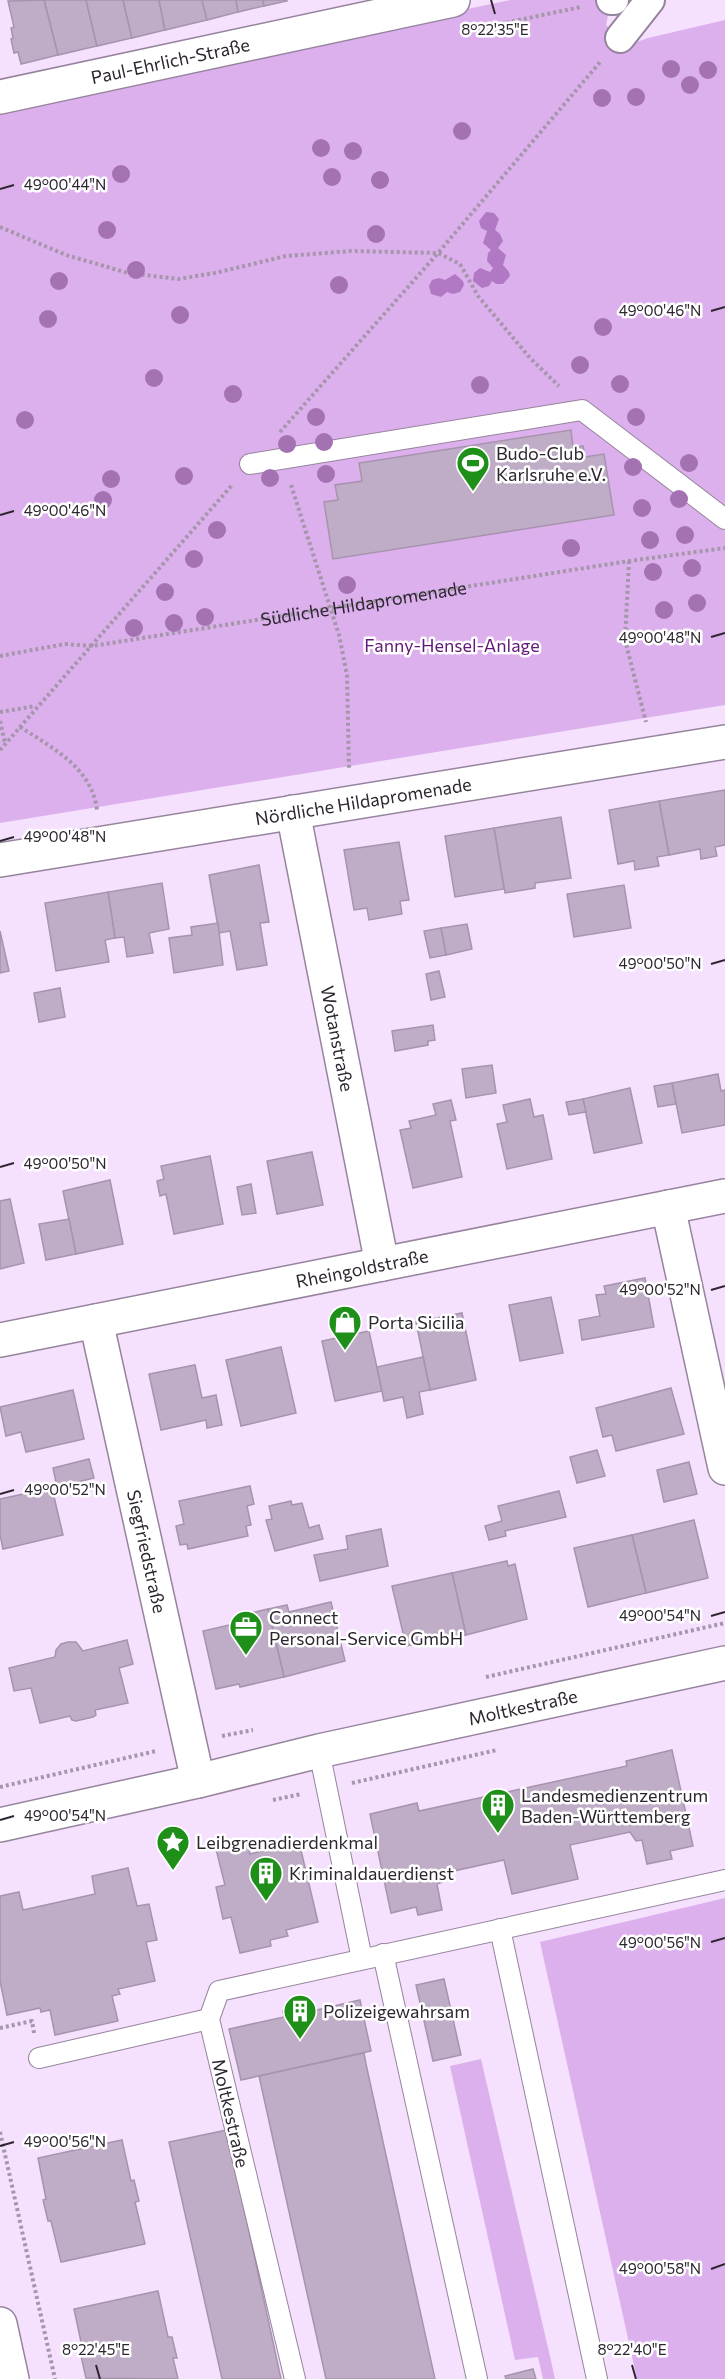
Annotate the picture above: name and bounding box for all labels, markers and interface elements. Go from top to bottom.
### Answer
text: 8°22'35"E [461,20,529,38]
street label: Paul-Ehrlich-Straße [89,33,252,88]
text: 49°00'44"N [24,175,106,193]
text: 49°00'46"N [619,301,701,319]
place label: Budo-Club Karlsruhe e.V. [496,442,606,485]
sports icon: Budo-Club Karlsruhe e.V. [455,445,491,492]
text: 49°00'46"N [24,501,106,519]
street label: Südliche Hildapromenade [259,576,468,630]
text: 49°00'48"N [619,628,701,646]
park label: Fanny-Hensel-Anlage [364,634,540,656]
street label: Nördliche Hildapromenade [253,772,473,829]
text: 49°00'48"N [24,827,106,845]
text: 49°00'50"N [618,954,702,972]
street label: Wotanstraße [316,984,359,1093]
text: 49°00'50"N [23,1154,107,1172]
street label: Rheingoldstraße [294,1244,430,1292]
text: 49°00'52"N [619,1280,701,1298]
shop icon: Porta Sicilia [327,1304,363,1351]
place label: Porta Sicilia [368,1311,465,1333]
text: 49°00'52"N [24,1480,106,1498]
street label: Siegfriedstraße [123,1488,171,1615]
place label: Connect Personal-Service GmbH [269,1606,463,1649]
text: 49°00'54"N [619,1606,701,1624]
office icon: Connect Personal-Service GmbH [228,1609,264,1656]
street label: Moltkestraße [466,1684,579,1729]
place label: Landesmedienzentrum Baden-Württemberg [521,1784,708,1827]
building icon: Landesmedienzentrum Baden-Württemberg [480,1787,516,1834]
text: 49°00'54"N [24,1806,106,1824]
place icon: Leibgrenadierdenkmal [155,1824,191,1871]
place label: Leibgrenadierdenkmal [196,1831,378,1853]
building icon: Kriminaldauerdienst [248,1855,284,1902]
place label: Kriminaldauerdienst [289,1862,454,1884]
text: 49°00'56"N [619,1933,701,1951]
building icon: Polizeigewahrsam [282,1993,318,2040]
place label: Polizeigewahrsam [323,2000,470,2022]
street label: Moltkestraße [208,2056,254,2170]
text: 49°00'56"N [24,2132,106,2150]
text: 49°00'58"N [619,2259,701,2277]
text: 8°22'45"E [62,2340,130,2358]
text: 8°22'40"E [597,2340,667,2358]

